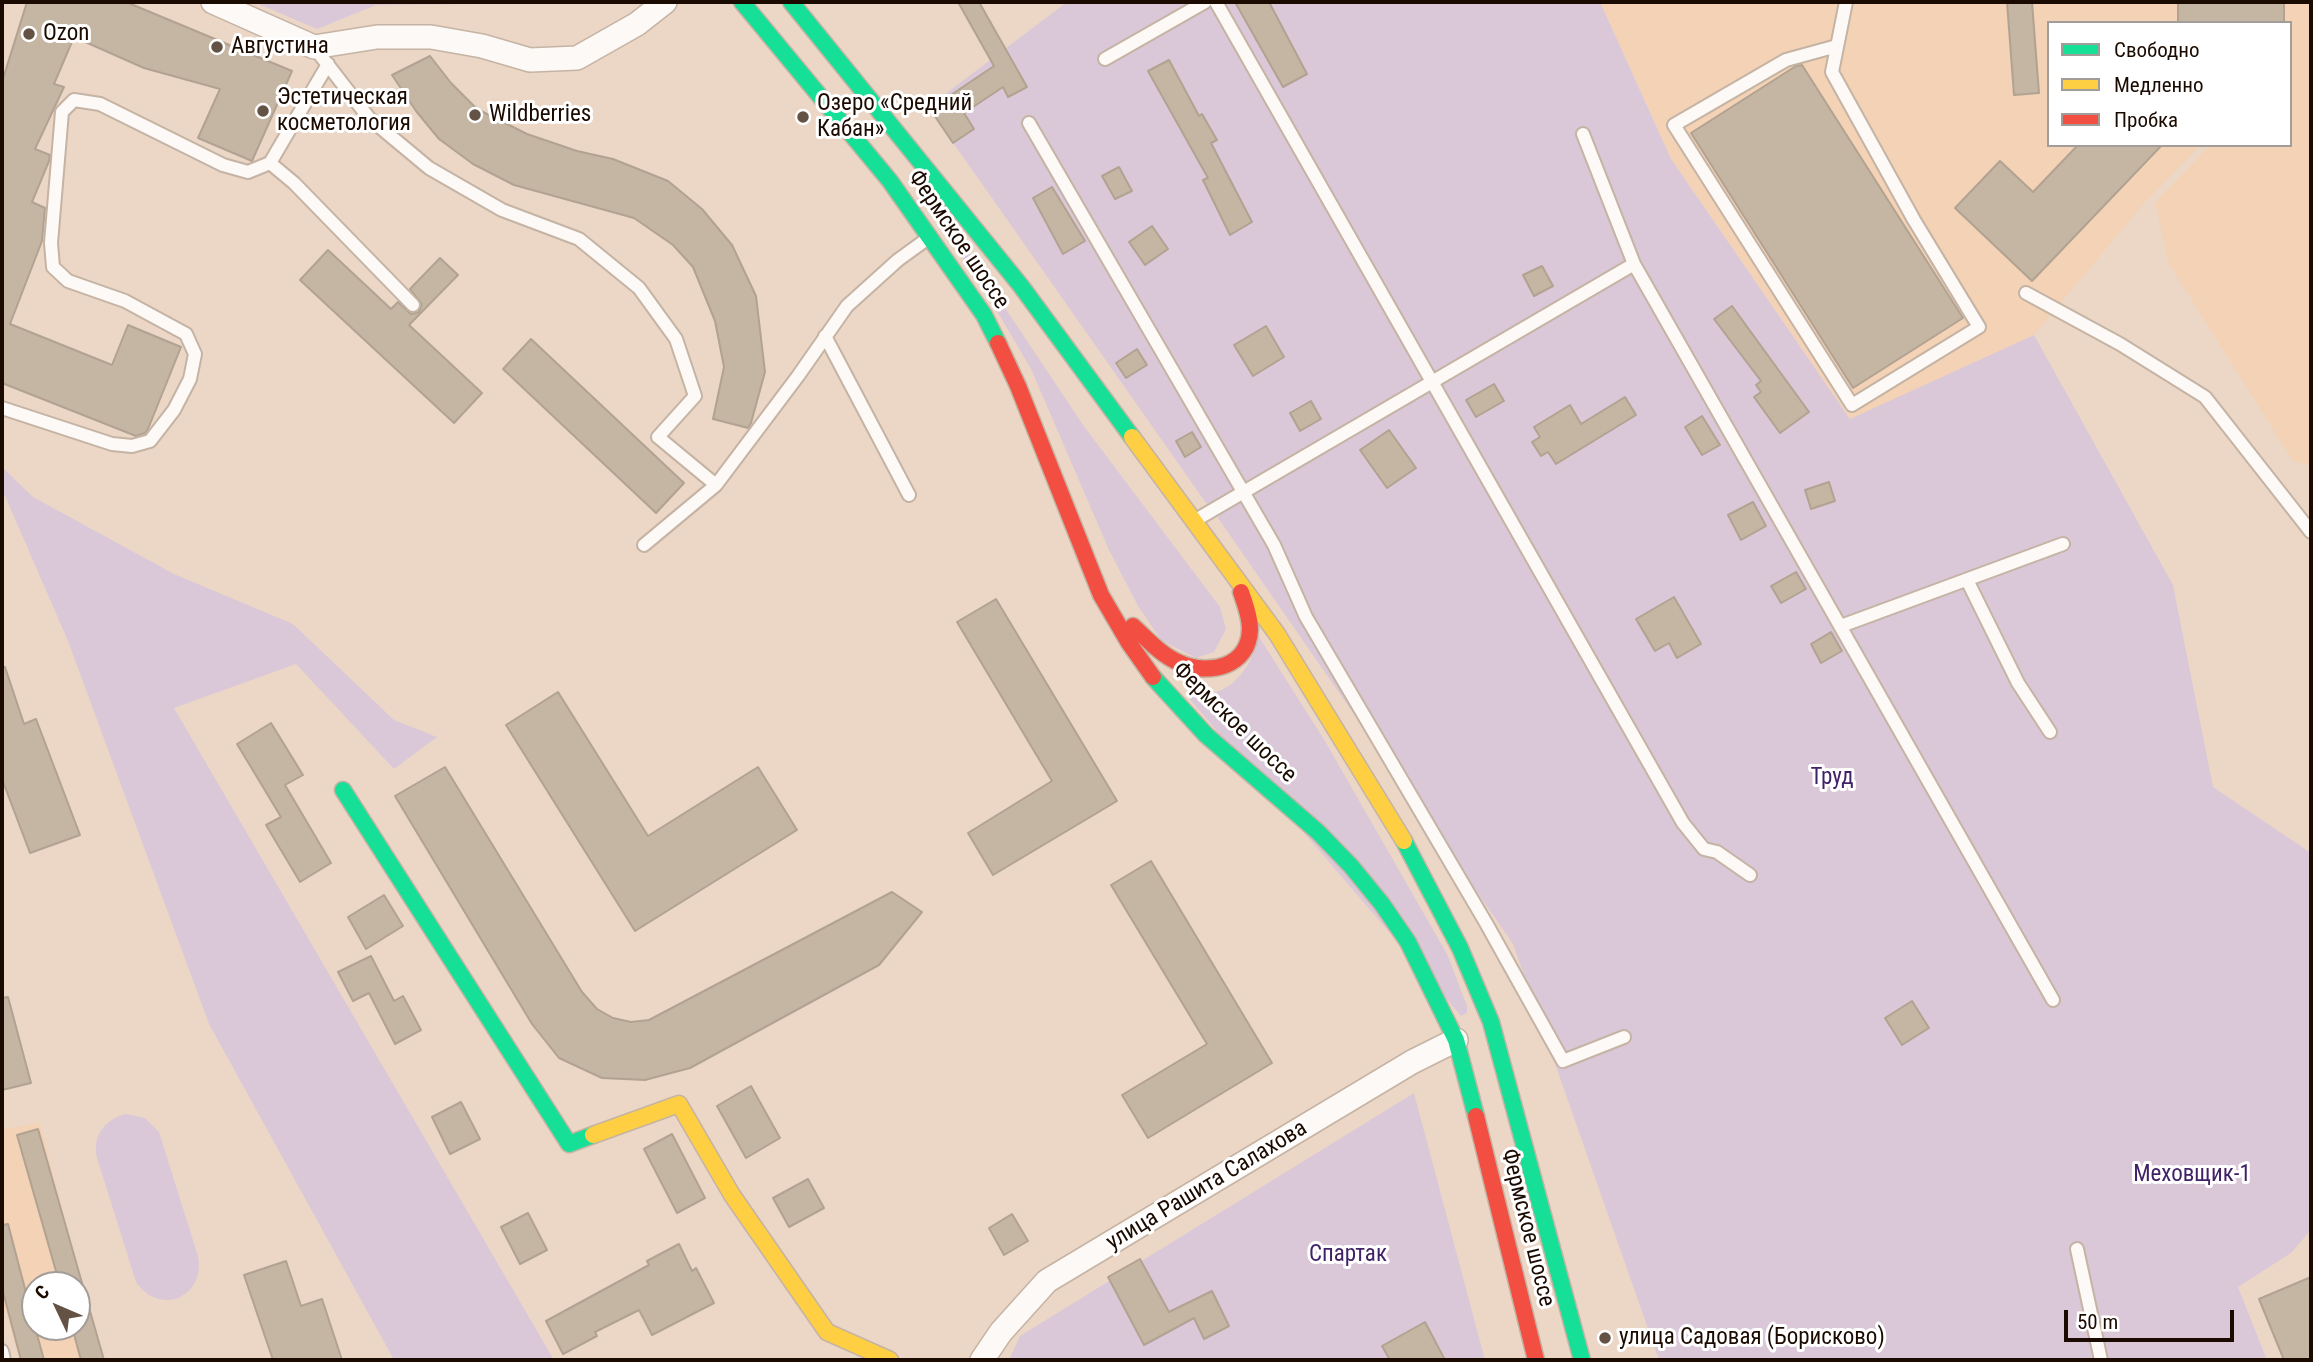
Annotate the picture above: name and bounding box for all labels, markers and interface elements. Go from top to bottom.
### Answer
place label: Ozon [43,20,89,48]
legend [2047,21,2292,147]
marker: Ozon [21,26,37,42]
place label: Августина [231,33,329,61]
text: Свободно [2114,38,2200,62]
marker: Августина [209,39,225,55]
text: Медленно [2114,73,2203,97]
place label: Эстетическая косметология [277,84,411,138]
place label: Озеро «Средний Кабан» [817,90,972,144]
place label: Wildberries [489,101,591,129]
marker: Эстетическая косметология [255,103,271,119]
marker: Wildberries [467,107,483,123]
text: Пробка [2114,108,2178,132]
marker: Озеро «Средний Кабан» [795,109,811,125]
street label: Фермское шоссе [901,165,1015,315]
street label: Фермское шоссе [1166,657,1302,789]
park label: Труд [1810,764,1854,792]
street label: улица Рашита Салахова [1102,1115,1312,1257]
street label: Фермское шоссе [1494,1146,1560,1310]
park label: Меховщик-1 [2133,1161,2251,1189]
park label: Спартак [1309,1241,1387,1269]
north arrow [21,1271,91,1341]
text: С [30,1281,54,1304]
scale bar [2068,1296,2238,1340]
text: 50 m [2077,1310,2118,1334]
place label: улица Садовая (Борисково) [1619,1324,1885,1352]
marker: улица Садовая (Борисково) [1597,1330,1613,1346]

